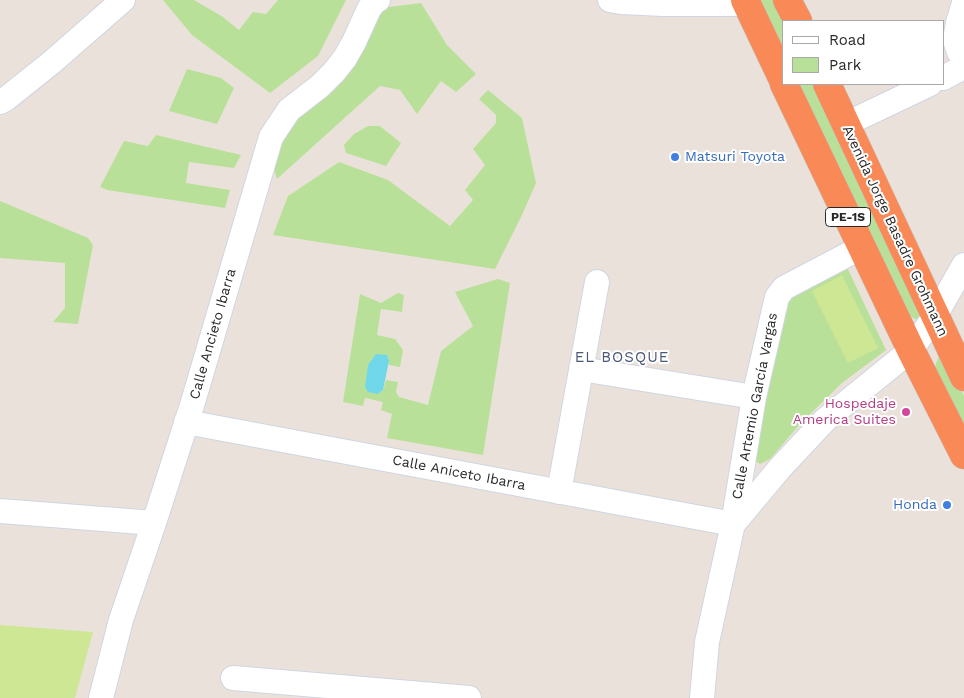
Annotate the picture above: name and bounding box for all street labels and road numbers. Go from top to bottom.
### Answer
street label: Avenida Jorge Basadre Grohmann [839,123,951,339]
road number: PE-1S [826,208,870,226]
street label: Calle Ancieto Ibarra [186,267,240,401]
street label: Calle Artemio García Vargas [729,311,781,501]
street label: Calle Aniceto Ibarra [391,452,527,494]

